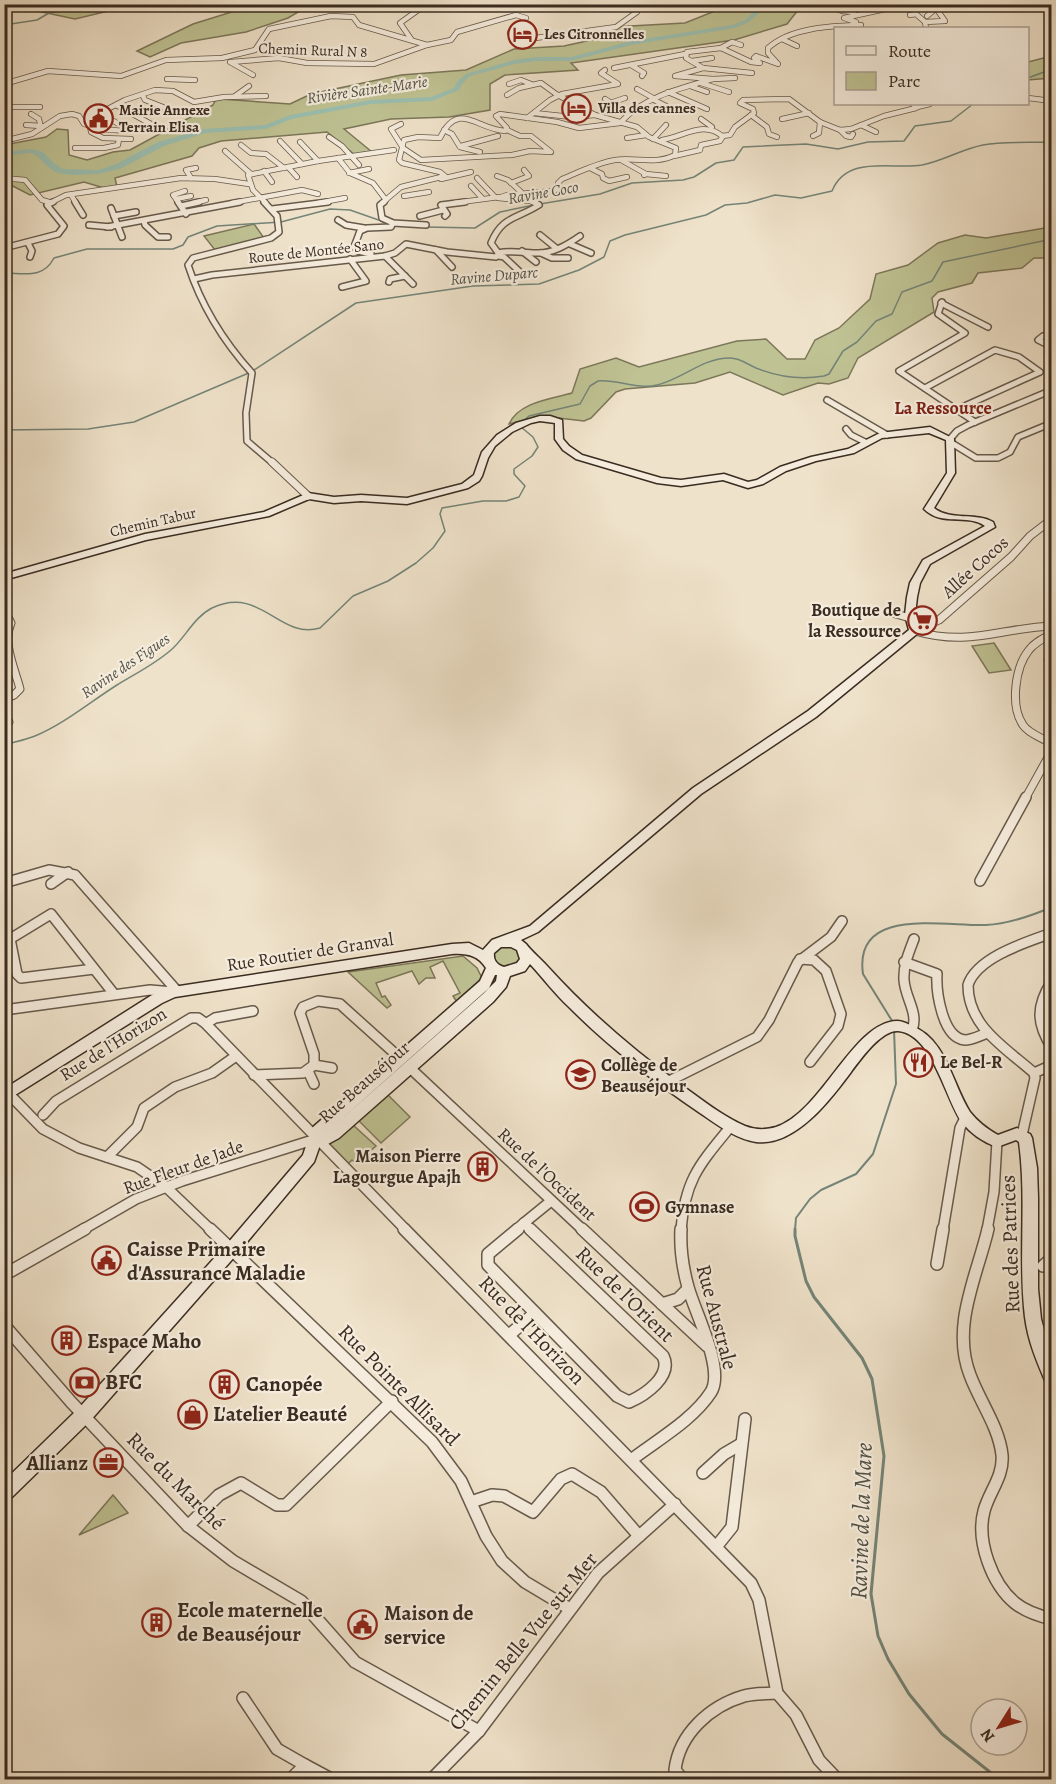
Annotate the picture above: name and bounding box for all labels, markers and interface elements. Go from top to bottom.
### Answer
hotel icon: Les Citronnelles [507,18,539,50]
place label: Les Citronnelles [544,24,644,44]
legend [834,27,1029,105]
street label: Chemin Rural N 8 [258,38,368,62]
text: Route [888,39,931,63]
text: Parc [888,69,920,93]
water label: Rivière Sainte-Marie [305,71,429,109]
hotel icon: Villa des cannes [561,92,593,124]
place label: Villa des cannes [597,98,696,118]
place label: Mairie Annexe Terrain Elisa [119,100,210,137]
public building icon: Mairie Annexe Terrain Elisa [82,103,114,135]
water label: Ravine Coco [506,176,580,210]
street label: Route de Montée Sano [247,234,385,268]
water label: Ravine Duparc [449,261,539,291]
district label: La Ressource [894,396,992,420]
street label: Chemin Tabur [108,502,198,542]
street label: Allée Cocos [936,531,1014,604]
place label: Boutique de la Ressource [808,598,901,643]
supermarket icon: Boutique de la Ressource [906,604,938,636]
water label: Ravine des Figues [77,628,175,704]
street label: Rue Routier de Granval [225,927,396,977]
street label: Rue de l'Horizon [55,1001,171,1086]
street label: Rue Beauséjour [313,1035,415,1128]
restaurant icon: Le Bel-R [903,1046,935,1078]
place label: Le Bel-R [940,1050,1003,1074]
place label: Collège de Beauséjour [601,1053,687,1098]
school or university icon: Collège de Beauséjour [564,1059,596,1091]
street label: Rue de l'Occident [492,1122,602,1226]
street label: Rue Fleur de Jade [119,1134,247,1200]
place label: Maison Pierre Lagourgue Apajh [333,1144,461,1189]
building icon: Maison Pierre Lagourgue Apajh [466,1150,498,1182]
street label: Rue des Patrices [994,1174,1026,1314]
sports icon: Gymnase [628,1191,660,1223]
place label: Gymnase [665,1195,734,1219]
place label: Caisse Primaire d'Assurance Maladie [127,1235,306,1287]
street label: Rue de l'Orient [570,1240,680,1348]
public building icon: Caisse Primaire d'Assurance Maladie [90,1245,122,1277]
street label: Rue Australe [690,1261,744,1373]
street label: Rue de l'Horizon [473,1269,591,1391]
street label: Rue Pointe Allisard [332,1318,467,1453]
building icon: Espace Maho [50,1325,82,1357]
place label: Espace Maho [87,1327,202,1355]
bank icon: BFC [68,1366,100,1398]
place label: BFC [105,1368,142,1396]
building icon: Canopée [209,1368,241,1400]
place label: Canopée [246,1370,323,1398]
shop icon: L'atelier Beauté [176,1398,208,1430]
place label: L'atelier Beauté [213,1400,347,1428]
street label: Rue du Marché [121,1426,231,1536]
water label: Ravine de la Mare [842,1442,880,1600]
office icon: Allianz [93,1447,125,1479]
place label: Allianz [25,1449,88,1477]
street label: Chemin Belle Vue sur Mer [442,1546,604,1736]
place label: Ecole maternelle de Beauséjour [177,1596,323,1648]
place label: Maison de service [384,1599,474,1651]
building icon: Ecole maternelle de Beauséjour [140,1606,172,1638]
public building icon: Maison de service [347,1609,379,1641]
north arrow [969,1697,1029,1757]
text: N [975,1724,1000,1747]

